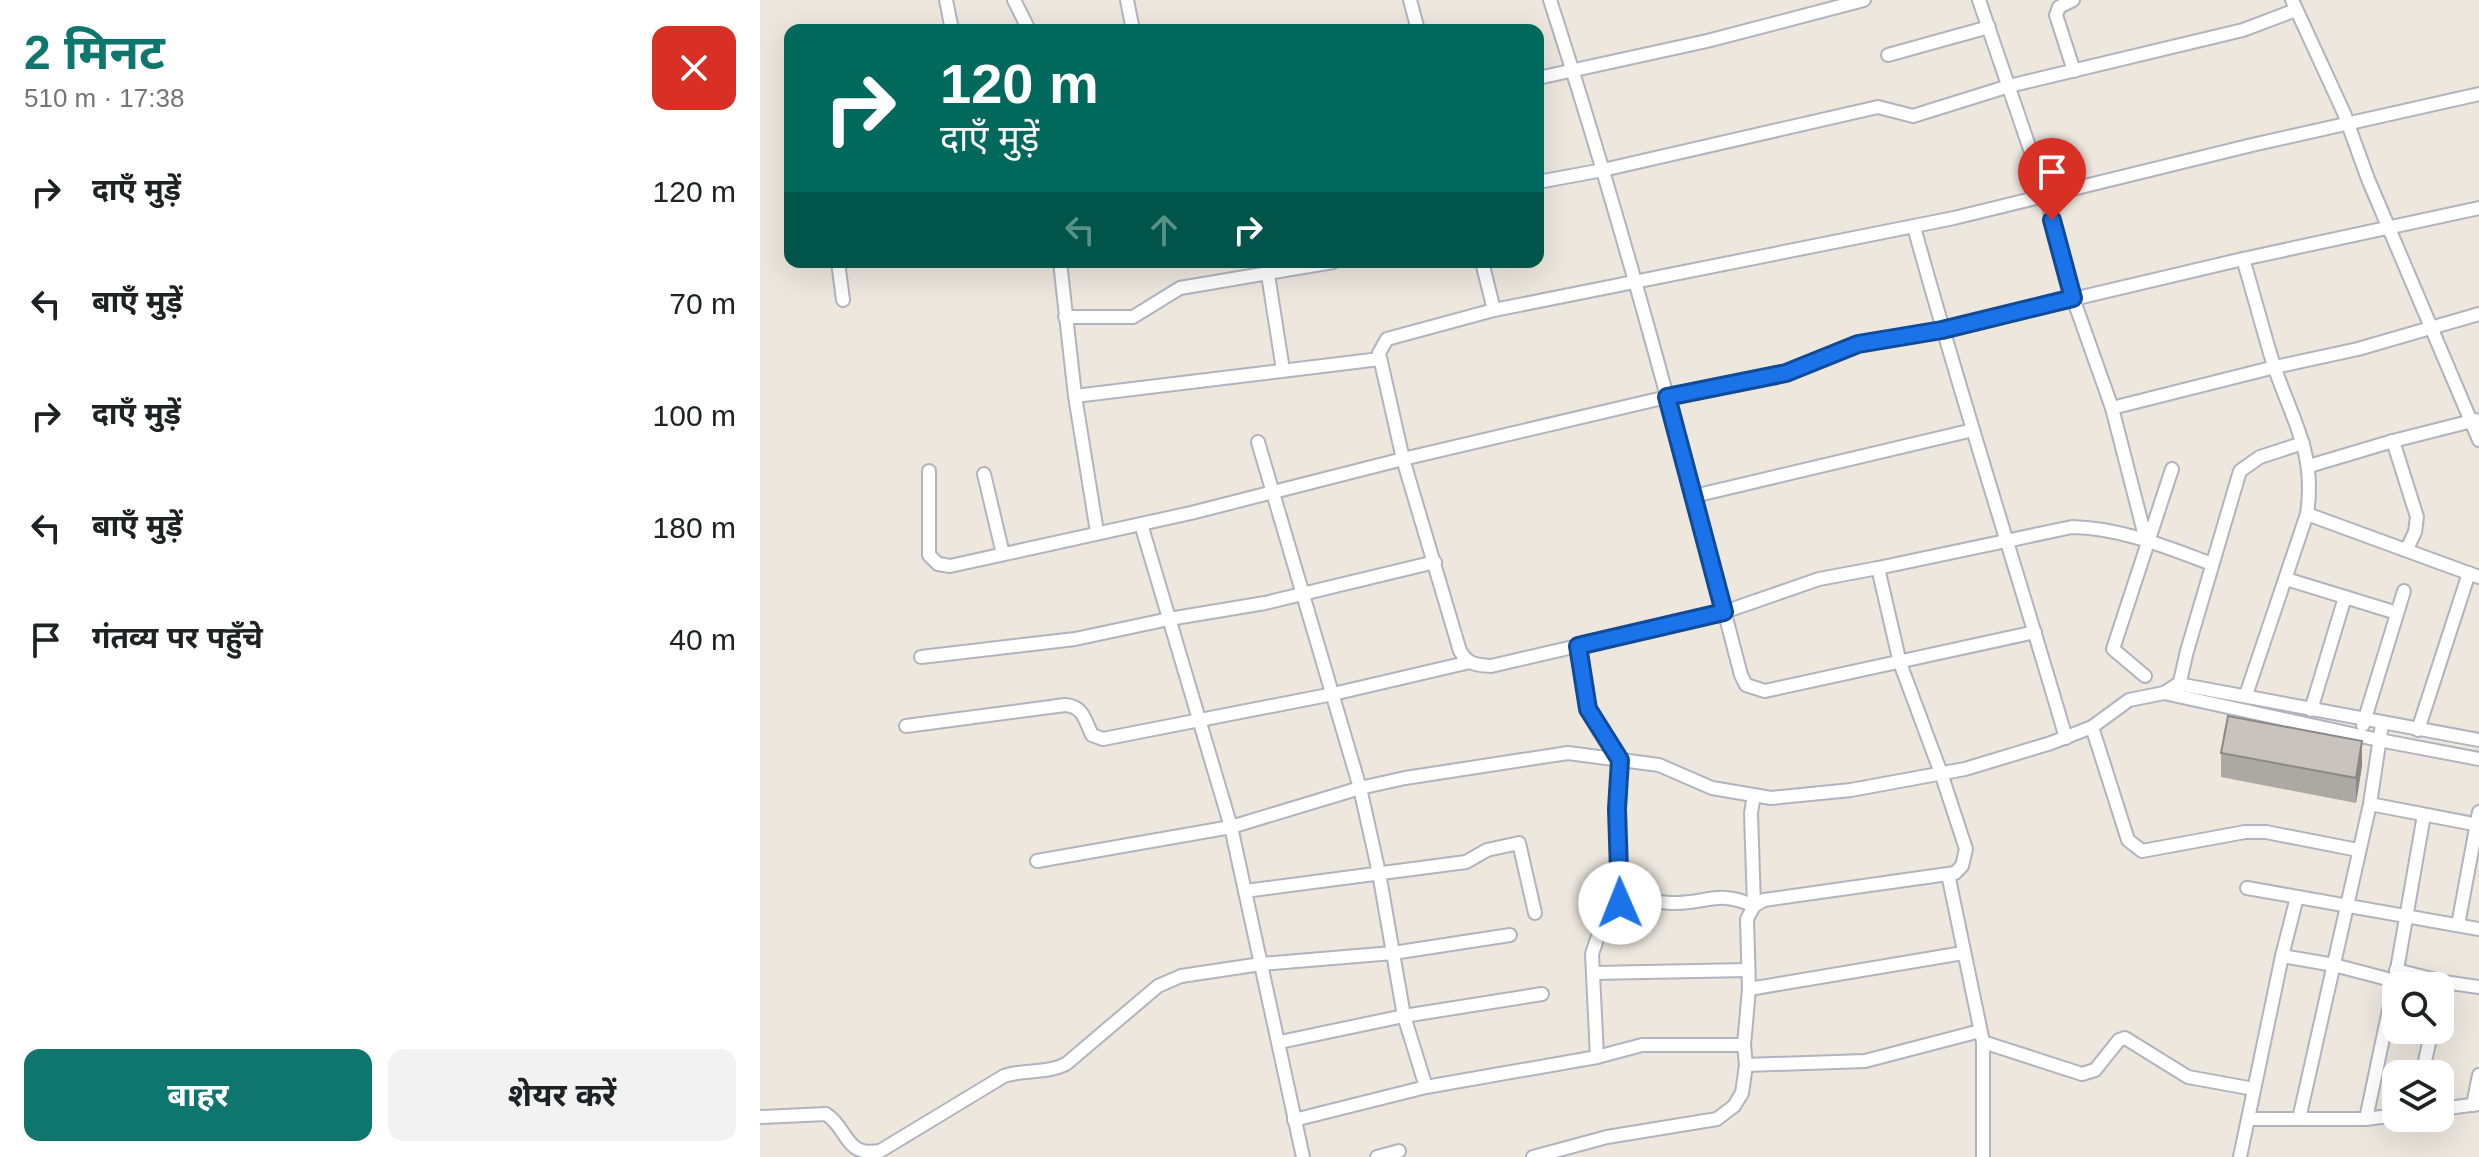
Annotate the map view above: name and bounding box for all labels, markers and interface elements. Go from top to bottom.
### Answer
text: 2 मिनट [24,26,165,79]
button: close [652,26,736,110]
text: 120 m [940,52,1099,115]
icon: right [808,56,912,160]
text: 510 m · 17:38 [24,83,184,113]
text: दाएँ मुड़ें [940,118,1039,159]
pin [2018,138,2086,220]
icon: arrive [2030,150,2074,194]
icon: right [24,170,68,214]
text: दाएँ मुड़ें [92,173,181,206]
text: 120 m [653,175,736,208]
icon: left [1058,208,1102,252]
icon: ahead [1142,208,1186,252]
icon: right [1226,208,1270,252]
icon: left [24,282,68,326]
text: बाएँ मुड़ें [92,285,183,318]
text: 70 m [669,287,736,320]
icon: right [24,394,68,438]
text: दाएँ मुड़ें [92,397,181,430]
text: 100 m [653,399,736,432]
icon: left [24,506,68,550]
text: बाएँ मुड़ें [92,509,183,542]
text: 180 m [653,511,736,544]
icon: arrive [24,618,68,662]
text: गंतव्य पर पहुँचे [92,621,263,654]
text: 40 m [669,623,736,656]
position arrow [1578,861,1662,945]
map controls [2382,972,2454,1132]
button: search [2382,972,2454,1044]
button: बाहर [24,1049,372,1141]
button: शेयर करें [388,1049,736,1141]
button: layers [2382,1060,2454,1132]

